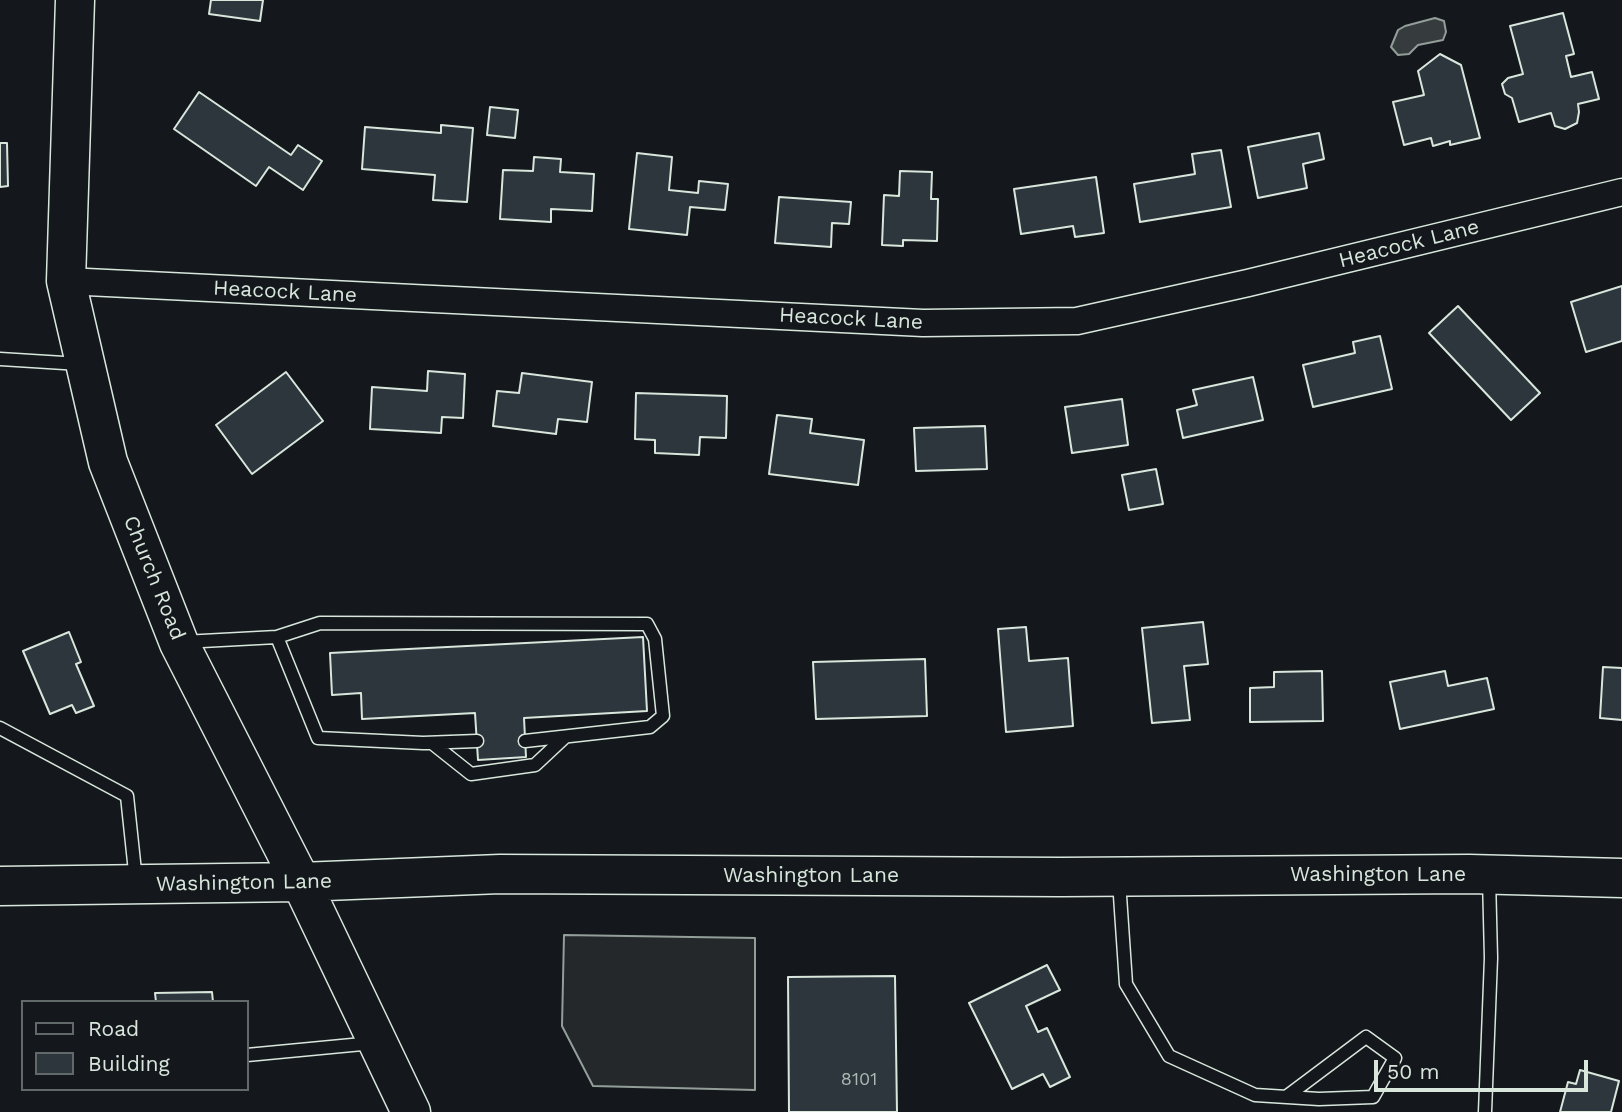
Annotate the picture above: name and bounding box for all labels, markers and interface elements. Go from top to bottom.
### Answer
street label: Heacock Lane [1336,214,1482,274]
street label: Heacock Lane [212,276,358,308]
street label: Heacock Lane [778,303,924,335]
street label: Church Road [118,512,190,644]
street label: Washington Lane [1290,862,1466,888]
street label: Washington Lane [723,863,899,889]
street label: Washington Lane [156,869,332,897]
legend [21,1000,248,1091]
text: Road [88,1016,139,1041]
scale bar [1377,1046,1590,1090]
text: Building [88,1051,170,1076]
text: 50 m [1387,1059,1439,1084]
house number: 8101 [841,1069,877,1091]

